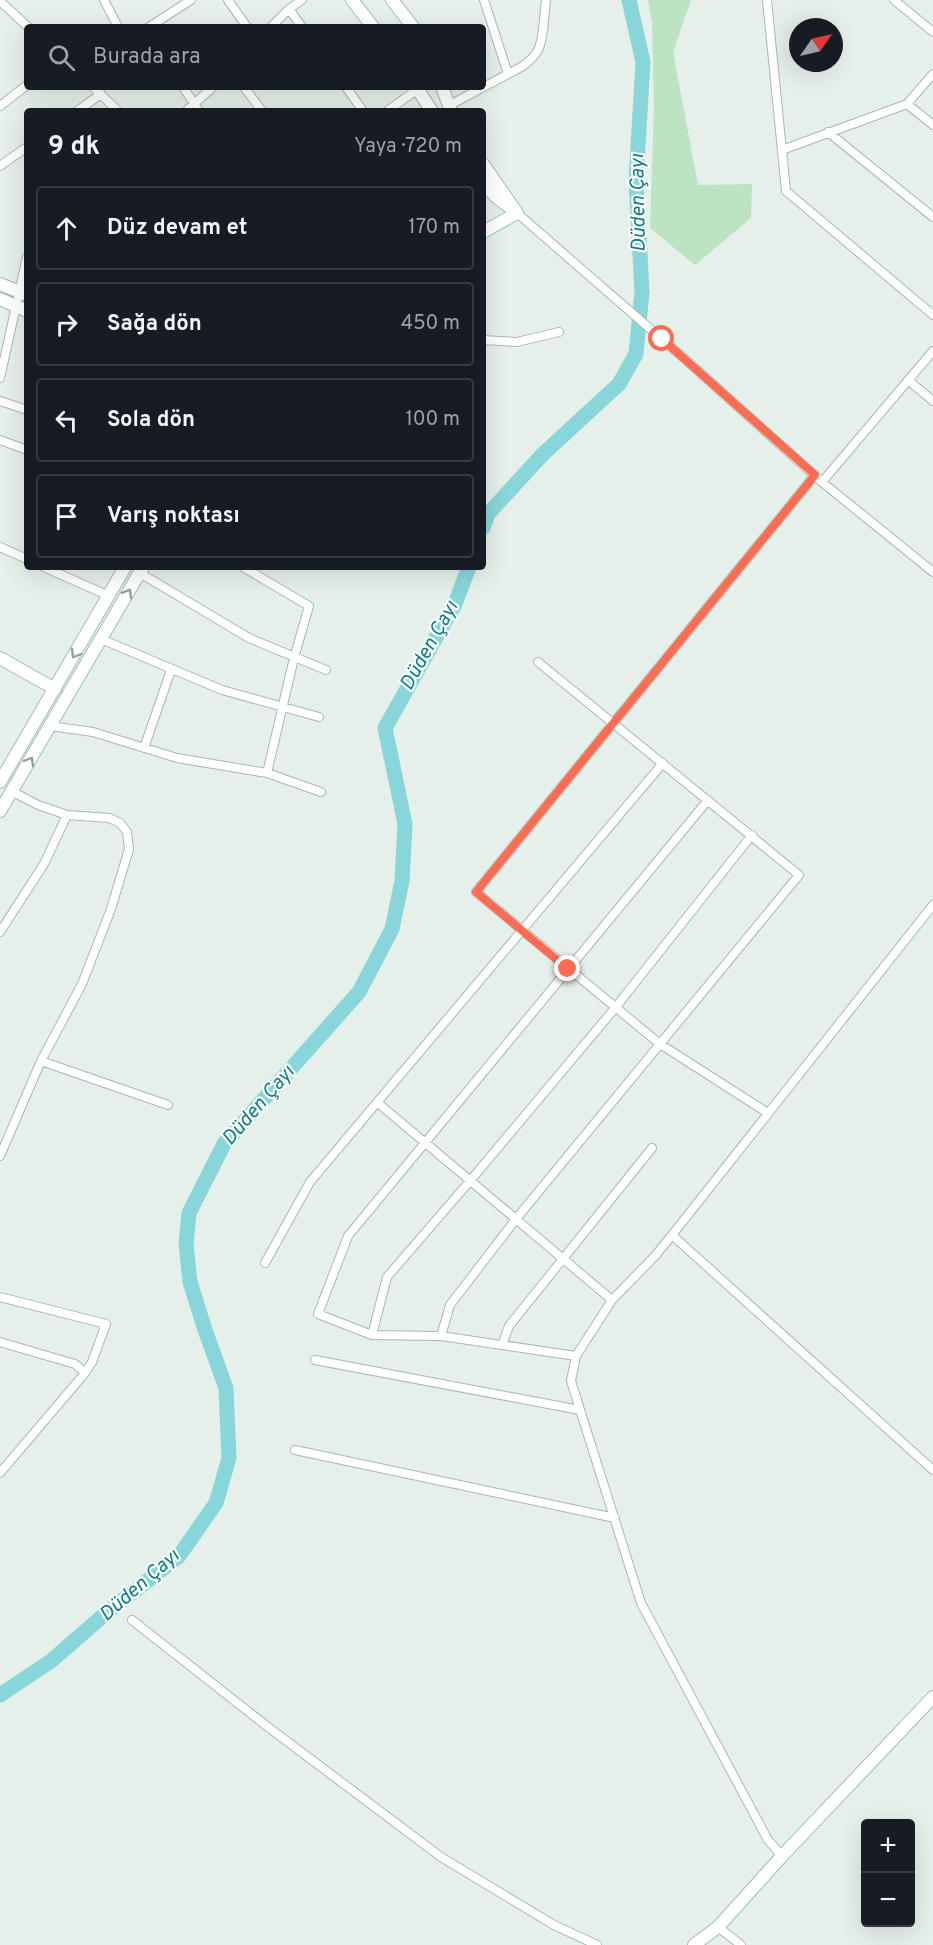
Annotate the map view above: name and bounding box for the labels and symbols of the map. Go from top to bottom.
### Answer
north arrow [789,18,843,72]
water label: Düden Çayı [625,153,653,252]
route start [648,325,674,351]
one-way arrow [121,589,132,599]
water label: Düden Çayı [395,596,466,695]
one-way arrow [71,648,82,658]
one-way arrow [23,757,34,767]
route end [554,955,580,981]
water label: Düden Çayı [217,1060,302,1152]
water label: Düden Çayı [94,1543,186,1628]

